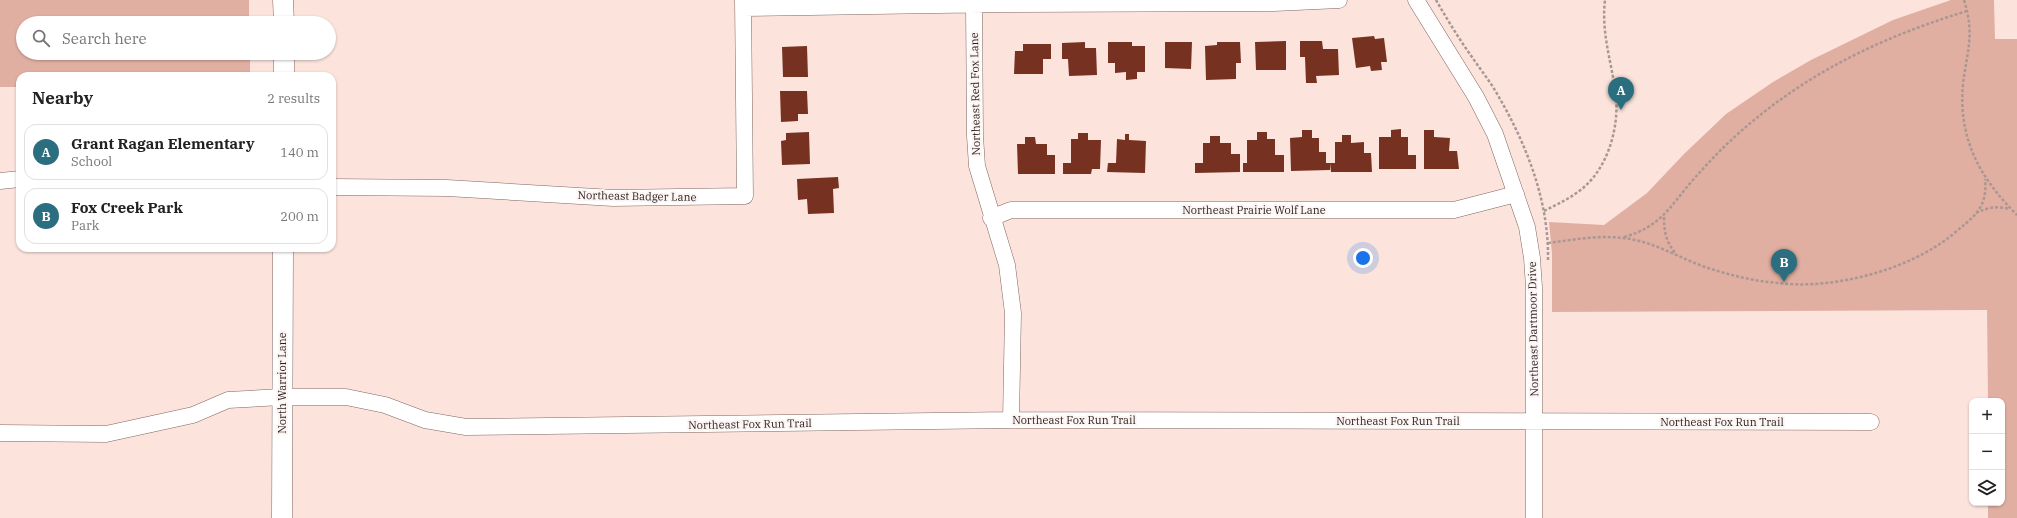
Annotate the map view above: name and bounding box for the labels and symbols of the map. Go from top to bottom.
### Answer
street label: Northeast Red Fox Lane [967,32,983,156]
pin: A [1608,77,1634,110]
street label: Northeast Badger Lane [577,188,697,204]
street label: Northeast Prairie Wolf Lane [1182,203,1326,217]
your location [1353,248,1373,268]
pin: B [1771,249,1797,282]
street label: Northeast Dartmoor Drive [1525,261,1541,397]
street label: North Warrior Lane [275,332,289,434]
street label: Northeast Fox Run Trail [1012,413,1136,427]
street label: Northeast Fox Run Trail [1336,414,1460,428]
street label: Northeast Fox Run Trail [1660,415,1784,429]
street label: Northeast Fox Run Trail [688,416,812,432]

